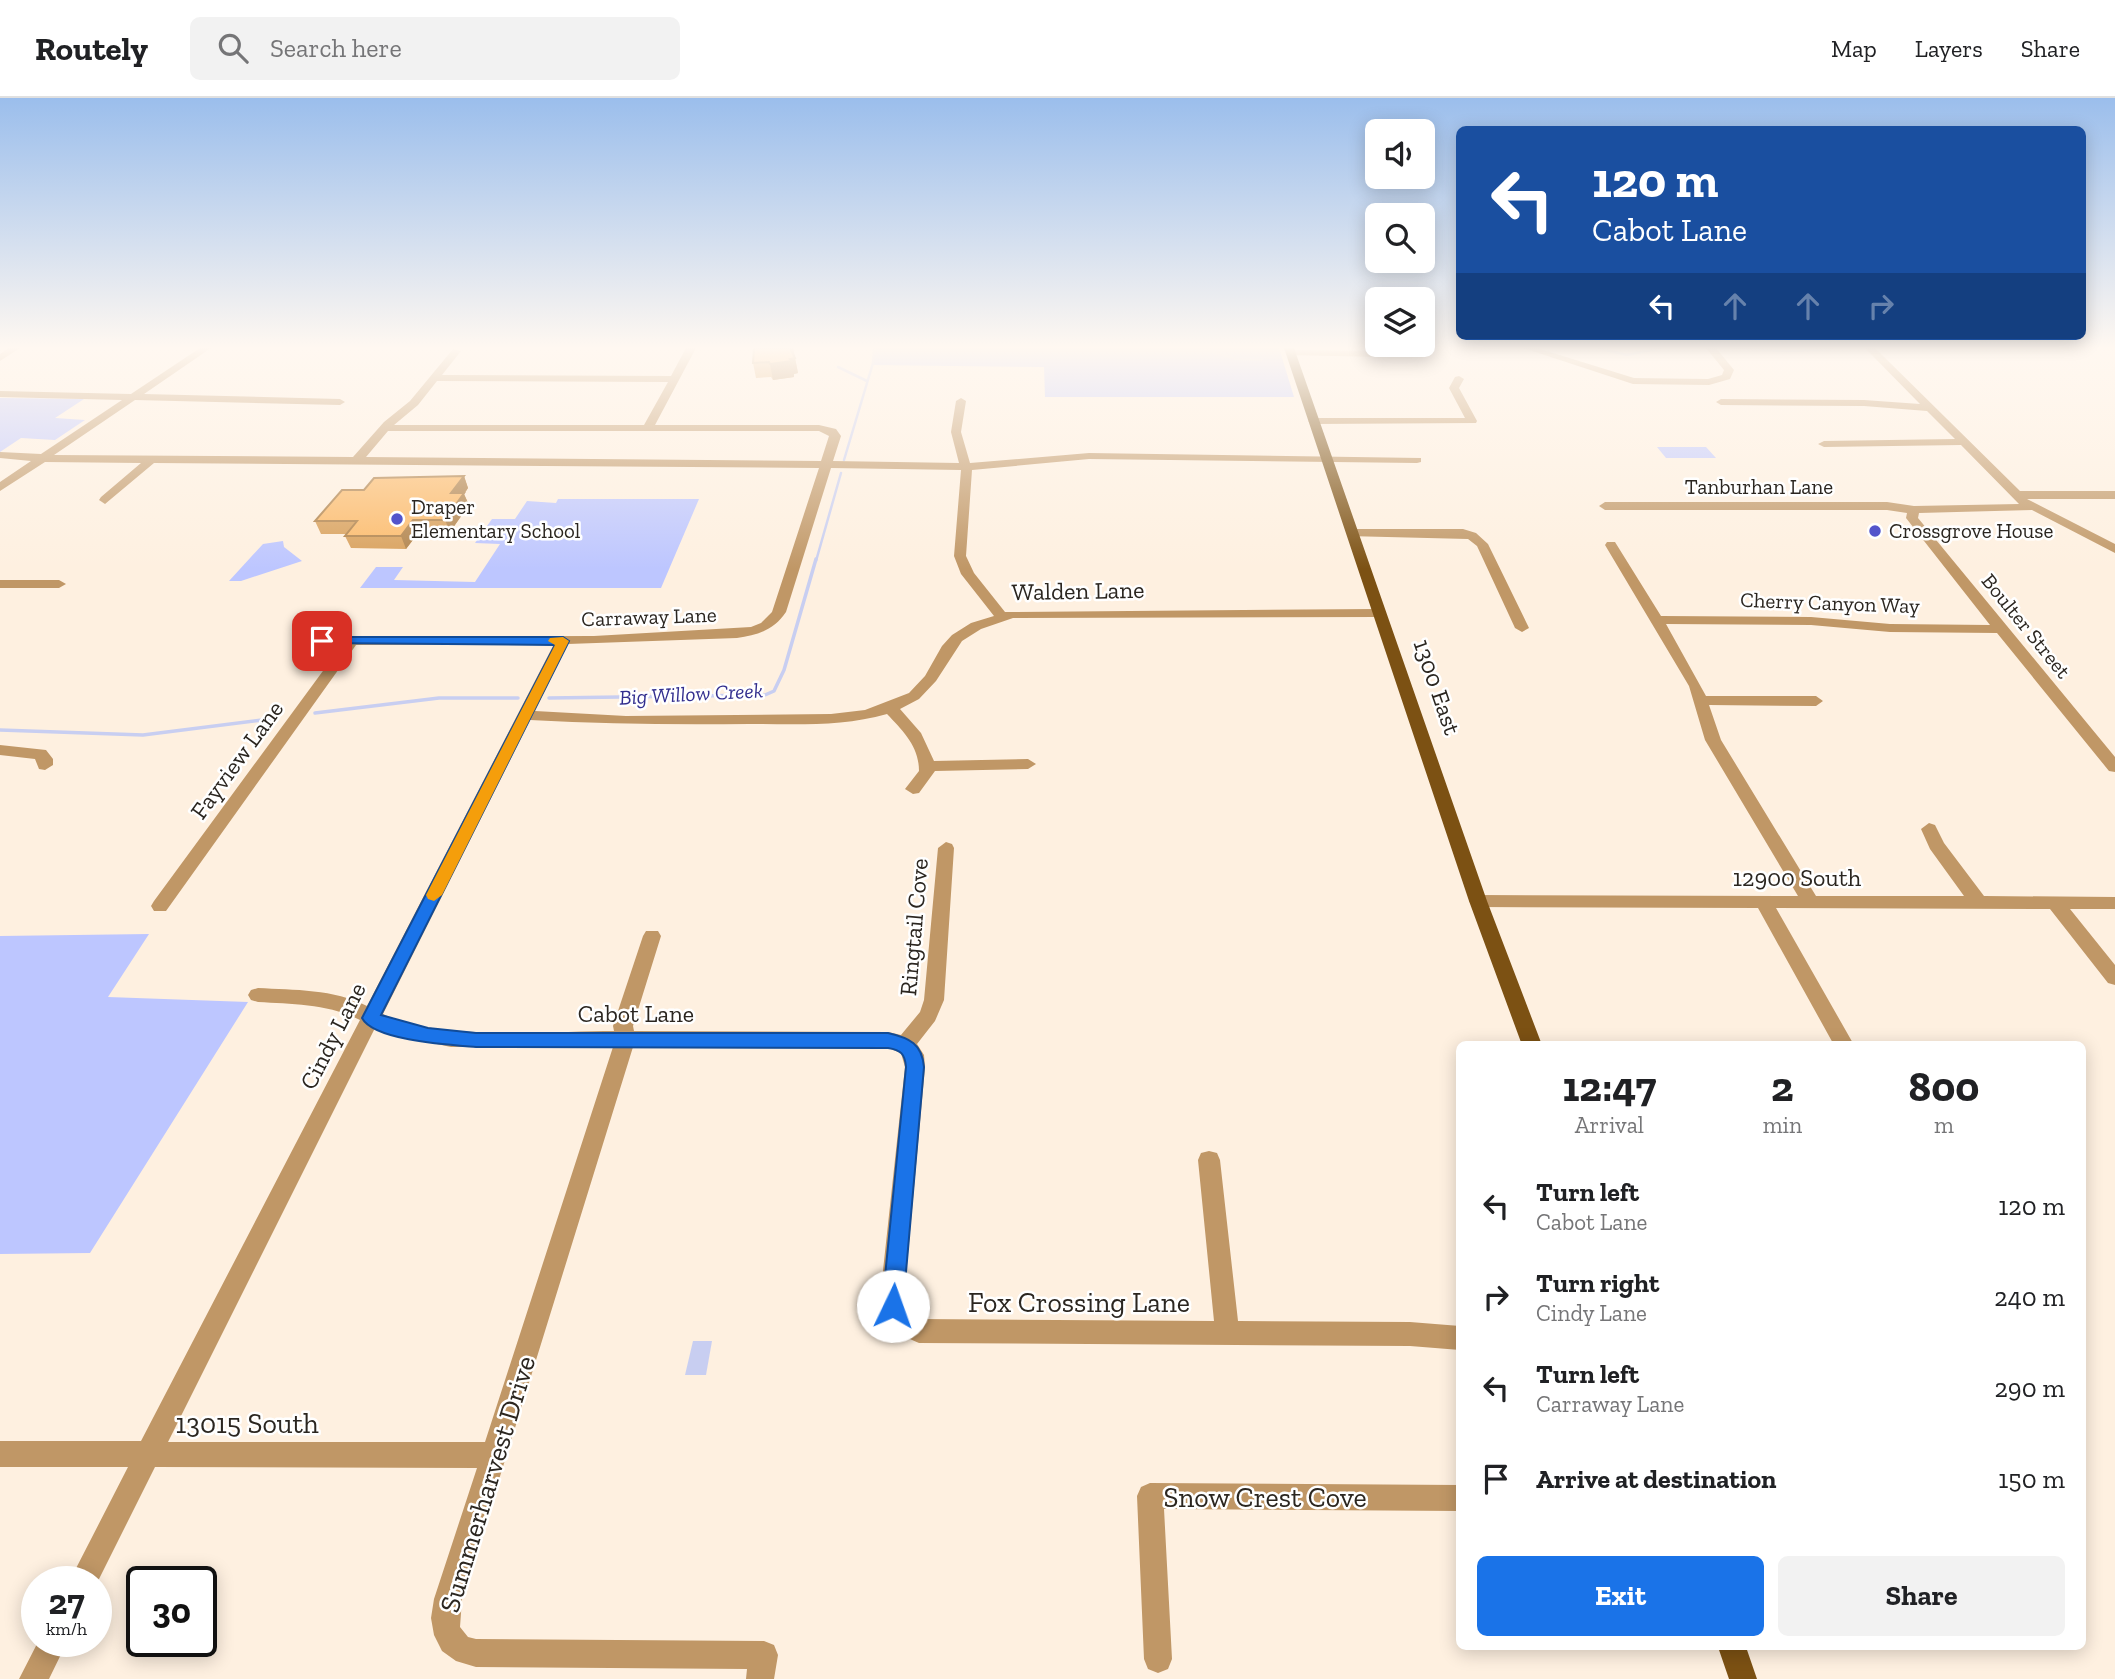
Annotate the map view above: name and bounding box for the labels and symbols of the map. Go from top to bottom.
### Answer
street label: Tanburhan Lane [1685,474,1833,499]
place label: Draper Elementary School [411,494,581,543]
marker: Draper Elementary School [389,511,405,527]
place label: Crossgrove House [1889,518,2053,543]
marker: Crossgrove House [1867,523,1883,539]
street label: Boulter Street [1977,568,2076,683]
street label: Walden Lane [1011,575,1145,606]
street label: Cherry Canyon Way [1740,587,1920,618]
street label: Carraway Lane [581,602,717,631]
pin [292,611,352,671]
street label: 1300 East [1408,635,1467,739]
water label: Big Willow Creek [618,677,764,710]
street label: Fayview Lane [184,695,289,825]
street label: Ringtail Cove [893,857,934,997]
street label: 12900 South [1733,863,1862,892]
street label: Cindy Lane [293,978,372,1094]
street label: Cabot Lane [578,999,694,1028]
position arrow [856,1269,930,1343]
street label: Fox Crossing Lane [968,1286,1190,1319]
street label: Summerharvest Drive [433,1352,542,1616]
street label: 13015 South [175,1407,319,1440]
street label: Snow Crest Cove [1163,1481,1367,1514]
speed limit sign: 30 [126,1566,217,1657]

